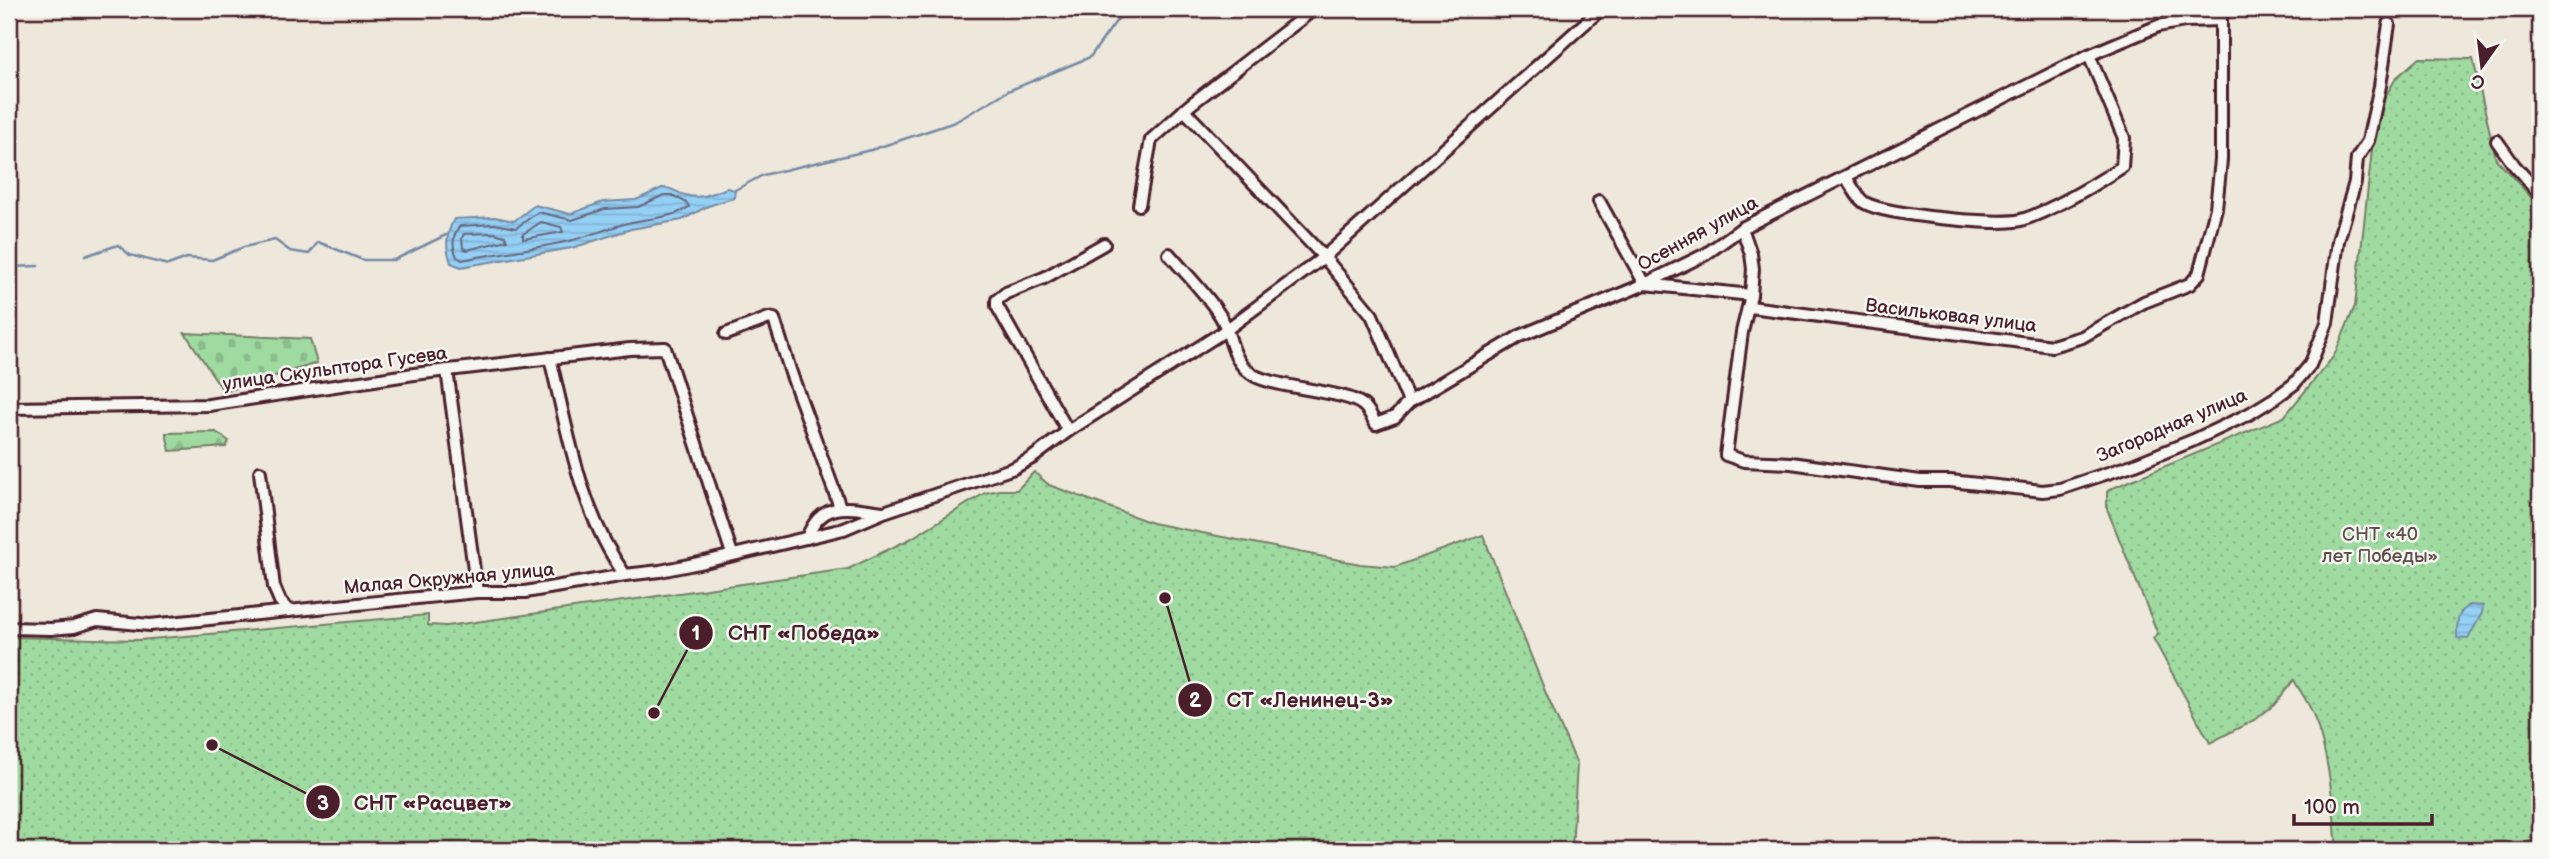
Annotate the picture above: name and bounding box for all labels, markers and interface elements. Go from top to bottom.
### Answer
north arrow [2448,32,2518,102]
text: С [2469,68,2487,94]
street label: Осенняя улица [1634,191,1762,277]
street label: Васильковая улица [1864,294,2038,338]
street label: улица Скульптора Гусева [221,342,449,396]
street label: Загородная улица [2093,384,2251,468]
park label: СНТ «40 лет Победы» [2322,523,2438,568]
street label: Малая Окружная улица [343,558,555,600]
callout: СНТ «Победа» [679,612,894,654]
text: 1 [692,621,700,646]
text: СНТ «Победа» [728,621,880,646]
callout: СТ «Ленинец-3» [1178,679,1408,721]
text: 2 [1189,688,1202,713]
text: СТ «Ленинец-3» [1227,688,1393,713]
callout: СНТ «Расцвет» [305,781,526,823]
scale bar [2294,782,2432,826]
text: 3 [317,791,329,816]
text: СНТ «Расцвет» [354,791,512,816]
text: 100 m [2304,795,2360,820]

